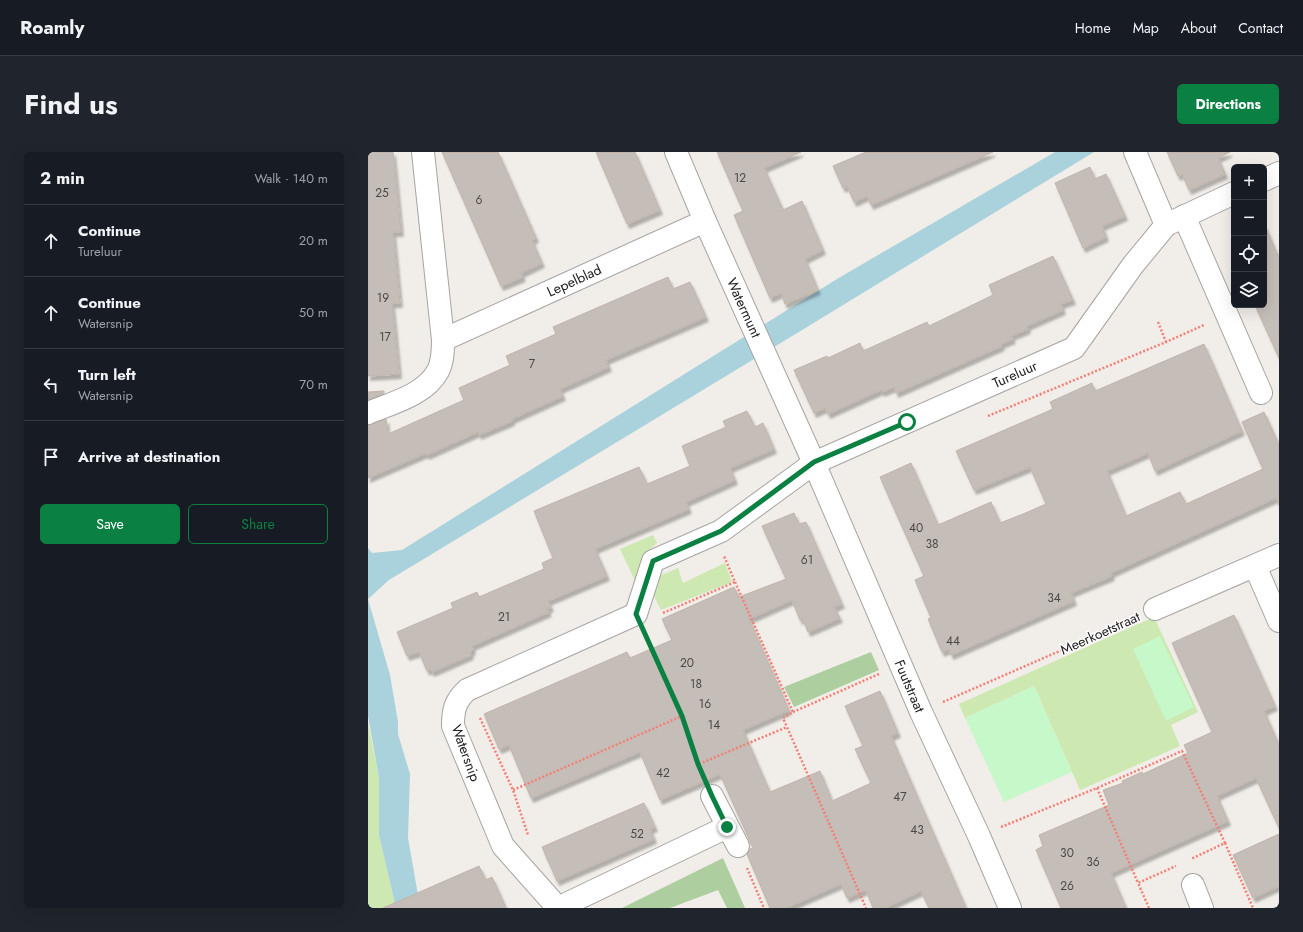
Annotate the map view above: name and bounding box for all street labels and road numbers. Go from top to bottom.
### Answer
street label: Lepelblad [544,259,605,302]
street label: Watermunt [722,275,767,341]
street label: Tureluur [989,355,1041,393]
street label: Meerkoetstraat [1057,606,1144,659]
street label: Fuutstraat [890,657,930,716]
street label: Watersnip [446,722,486,784]

